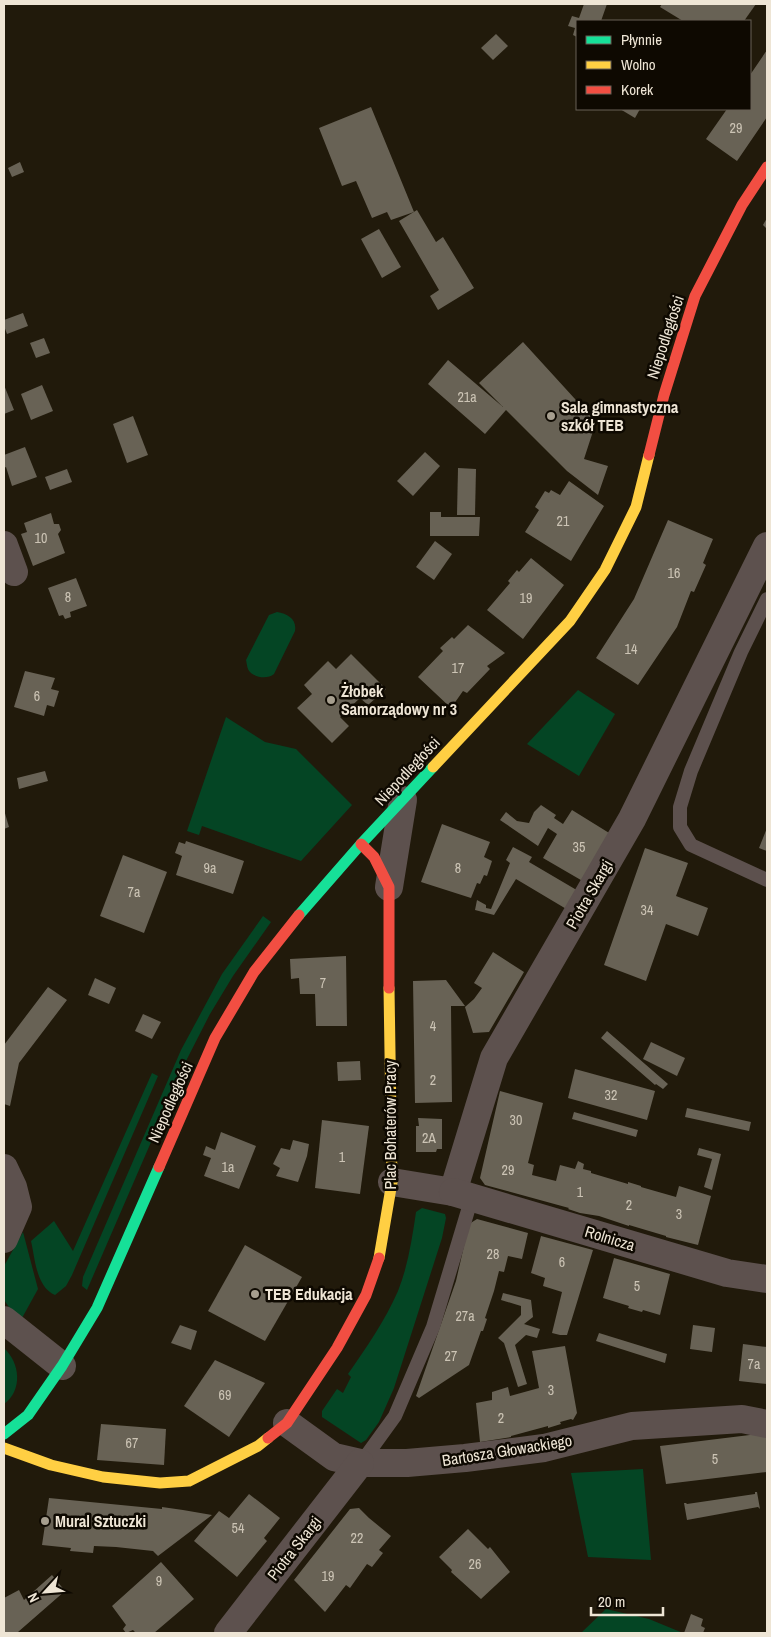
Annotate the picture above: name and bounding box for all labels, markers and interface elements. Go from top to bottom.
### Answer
legend [576,20,751,110]
text: Płynnie [621,29,662,50]
text: Wolno [621,54,656,75]
text: Korek [621,79,654,100]
house number: 29 [730,119,742,137]
street label: Niepodległości [641,292,689,382]
house number: 21a [457,388,477,406]
place label: Sala gimnastyczna szkół TEB [561,396,679,436]
marker: Sala gimnastyczna szkół TEB [545,410,557,422]
house number: 21 [557,512,570,530]
house number: 10 [35,529,47,547]
house number: 16 [668,564,680,582]
house number: 8 [65,588,71,606]
house number: 19 [520,589,532,607]
house number: 14 [625,640,638,658]
house number: 17 [452,659,464,677]
place label: Żłobek Samorządowy nr 3 [341,680,457,720]
house number: 6 [34,687,40,705]
marker: Żłobek Samorządowy nr 3 [325,694,337,706]
street label: Niepodległości [369,732,445,810]
house number: 35 [573,838,585,856]
street label: Piotra Skargi [560,855,618,933]
house number: 9a [204,859,217,877]
house number: 8 [455,859,461,877]
house number: 7a [128,883,141,901]
house number: 34 [641,901,654,919]
house number: 7 [320,974,326,992]
house number: 4 [430,1017,437,1035]
street label: Niepodległości [142,1058,198,1146]
street label: Plac Bohaterów Pracy [379,1060,401,1190]
house number: 2 [430,1071,436,1089]
house number: 32 [605,1086,617,1104]
house number: 30 [510,1111,522,1129]
house number: 2A [422,1129,436,1147]
house number: 1 [339,1148,346,1166]
house number: 1a [222,1158,235,1176]
house number: 29 [502,1161,514,1179]
house number: 1 [577,1183,584,1201]
house number: 2 [626,1196,632,1214]
house number: 3 [676,1205,682,1223]
street label: Rolnicza [582,1220,638,1256]
house number: 28 [487,1245,499,1263]
house number: 6 [559,1253,565,1271]
house number: 5 [634,1277,640,1295]
place label: TEB Edukacja [265,1283,353,1305]
marker: TEB Edukacja [249,1288,261,1300]
house number: 27a [455,1307,475,1325]
house number: 27 [445,1347,457,1365]
house number: 7a [748,1355,761,1373]
house number: 3 [548,1381,554,1399]
house number: 69 [219,1386,231,1404]
house number: 2 [498,1409,504,1427]
street label: Bartosza Głowackiego [440,1429,574,1471]
house number: 67 [126,1434,138,1452]
house number: 5 [712,1450,718,1468]
place label: Mural Sztuczki [55,1510,146,1532]
street label: Piotra Skargi [262,1511,326,1585]
marker: Mural Sztuczki [39,1515,51,1527]
house number: 54 [232,1519,245,1537]
house number: 22 [351,1529,363,1547]
house number: 26 [469,1555,481,1573]
north arrow [20,1567,70,1617]
house number: 19 [322,1567,334,1585]
house number: 9 [156,1572,162,1590]
scale bar [591,1584,664,1616]
text: N [23,1590,43,1605]
text: 20 m [598,1591,625,1612]

